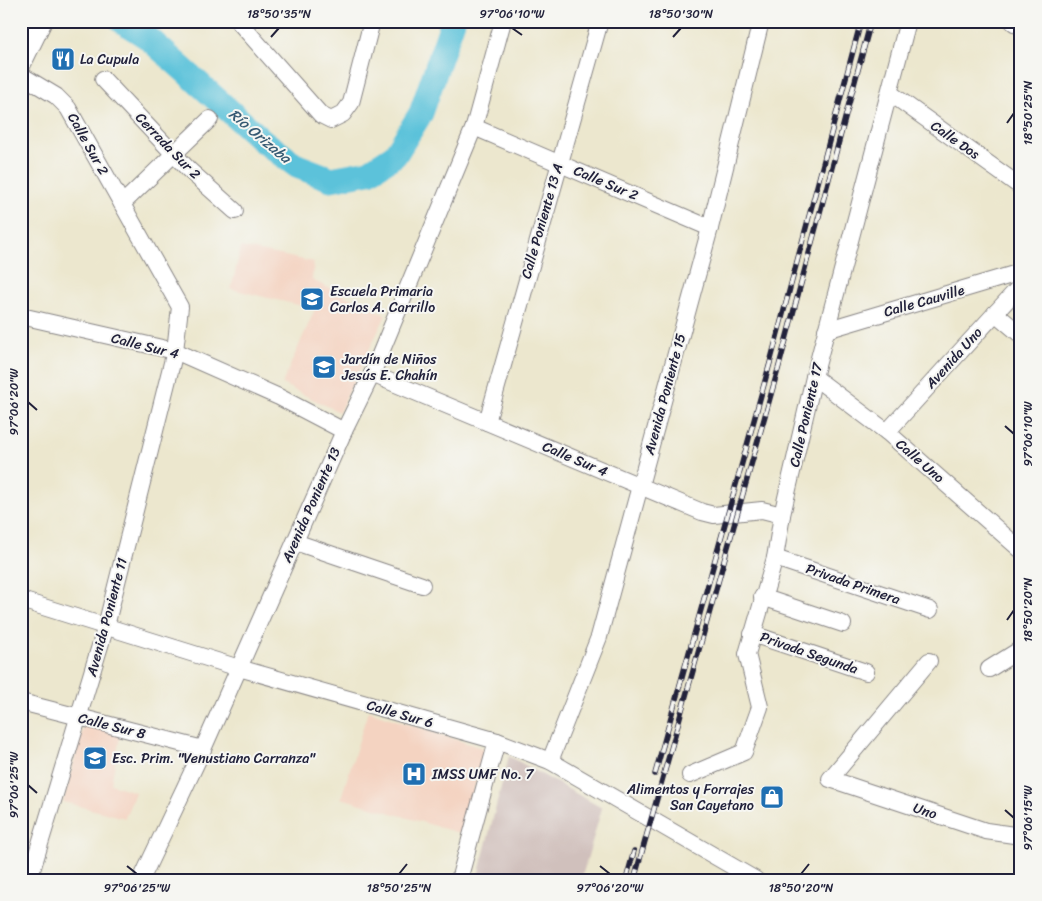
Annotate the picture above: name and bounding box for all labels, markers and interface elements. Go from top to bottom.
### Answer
text: 18°50'35"N [247,3,312,25]
text: 97°06'10"W [479,3,545,25]
text: 18°50'30"N [649,3,714,25]
restaurant icon: La Cupula [50,46,76,72]
place label: La Cupula [80,47,139,72]
text: 18°50'25"N [1017,80,1039,145]
water label: Río Orizaba [223,102,298,171]
street label: Cerrada Sur 2 [129,106,207,186]
street label: Calle Sur 2 [61,108,115,180]
street label: Calle Dos [925,114,985,166]
street label: Calle Sur 2 [570,158,642,208]
street label: Calle Poniente 13 A [514,160,570,282]
street label: Calle Cauville [881,277,968,324]
place label: Escuela Primaria Carlos A. Carrillo [330,279,435,320]
school or university icon: Escuela Primaria Carlos A. Carrillo [299,286,325,312]
street label: Avenida Uno [919,321,989,395]
street label: Calle Sur 4 [108,326,182,367]
street label: Avenida Poniente 15 [637,330,693,458]
place label: Jardín de Niños Jesús E. Chahín [341,347,438,388]
school or university icon: Jardín de Niños Jesús E. Chahín [311,354,337,380]
street label: Calle Poniente 17 [782,359,830,470]
text: 97°06'20"W [3,368,25,435]
text: 97°06'10"W [1017,401,1039,467]
street label: Calle Uno [890,432,950,490]
street label: Calle Sur 4 [538,434,612,484]
street label: Avenida Poniente 13 [274,443,348,568]
street label: Avenida Poniente 11 [79,555,135,680]
street label: Privada Primera [802,556,904,612]
text: 18°50'20"N [1017,577,1039,642]
street label: Privada Segunda [757,625,861,681]
street label: Calle Sur 6 [364,693,436,735]
street label: Calle Sur 8 [76,706,149,747]
school or university icon: Esc. Prim. "Venustiano Carranza" [82,745,108,771]
place label: Esc. Prim. "Venustiano Carranza" [112,746,316,771]
text: 97°06'25"W [3,751,25,818]
hospital icon: IMSS UMF No. 7 [401,761,427,787]
place label: IMSS UMF No. 7 [431,762,535,787]
place label: Alimentos y Forrajes San Cayetano [626,777,755,818]
shop icon: Alimentos y Forrajes San Cayetano [759,784,785,810]
text: 97°06'15"W [1017,785,1039,850]
street label: Uno [910,795,940,827]
text: 97°06'25"W [104,877,171,899]
text: 18°50'25"N [367,877,432,899]
text: 97°06'20"W [577,877,644,899]
text: 18°50'20"N [769,877,834,899]

